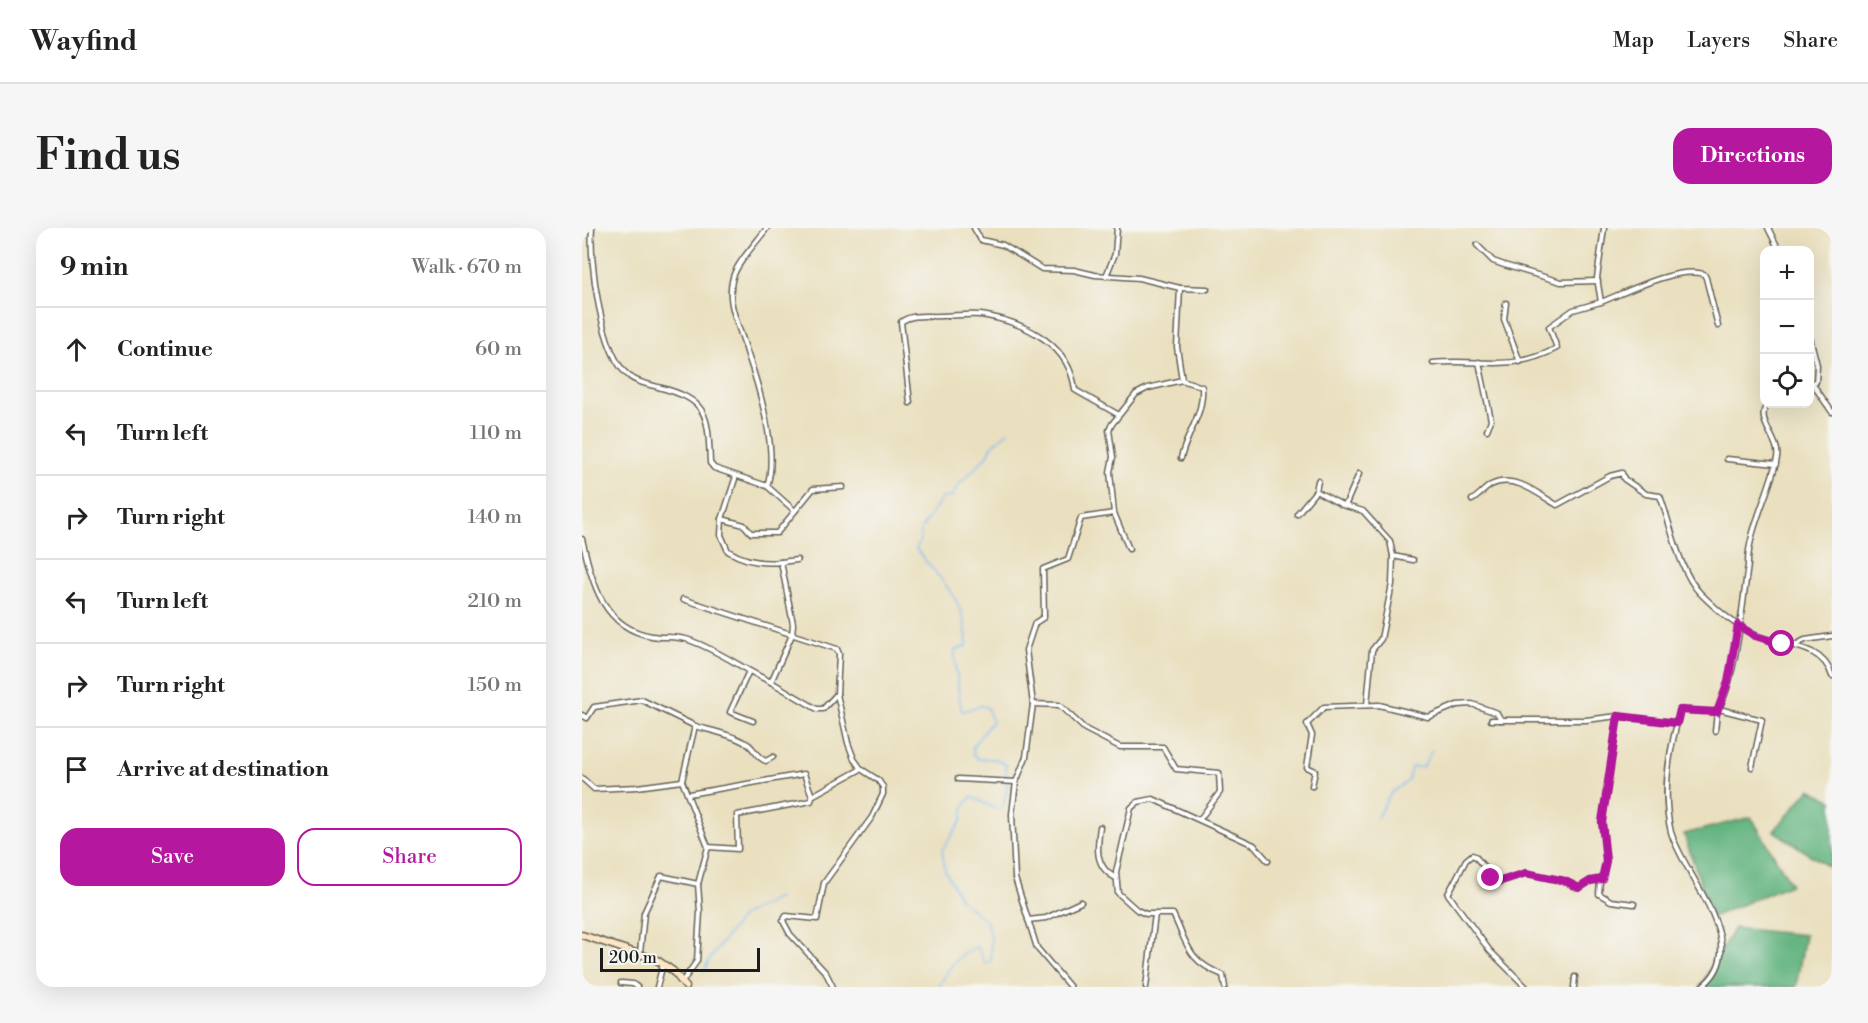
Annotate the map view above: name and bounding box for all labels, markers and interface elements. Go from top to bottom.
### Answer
text: Wayfind [30,24,138,59]
text: Map [1613,28,1654,54]
text: Layers [1687,28,1750,54]
text: Share [1783,28,1838,54]
button: Directions [1673,128,1832,184]
text: Find us [36,130,180,183]
map controls [1760,246,1814,408]
button: + [1760,246,1814,300]
text: 9 min [60,251,128,283]
text: Walk · 670 m [412,255,522,280]
button: − [1760,300,1814,354]
icon: ahead [60,333,93,366]
text: Continue [117,336,213,363]
text: 60 m [475,337,522,362]
button: locate [1760,354,1814,408]
icon: left [60,417,93,450]
text: Turn left [117,420,208,447]
text: 110 m [470,421,522,446]
icon: right [60,501,93,534]
text: Turn right [117,504,225,531]
text: 140 m [467,505,522,530]
icon: left [60,585,93,618]
text: Turn left [117,588,208,615]
text: 210 m [467,589,522,614]
route start [1768,630,1794,656]
icon: right [60,669,93,702]
text: Turn right [117,672,225,699]
text: 150 m [467,673,522,698]
icon: arrive [60,753,93,786]
text: Arrive at destination [117,756,329,783]
button: Save [60,828,285,886]
button: Share [297,828,522,886]
route end [1477,864,1503,890]
scale bar [600,945,760,972]
text: 200 m [609,948,657,968]

